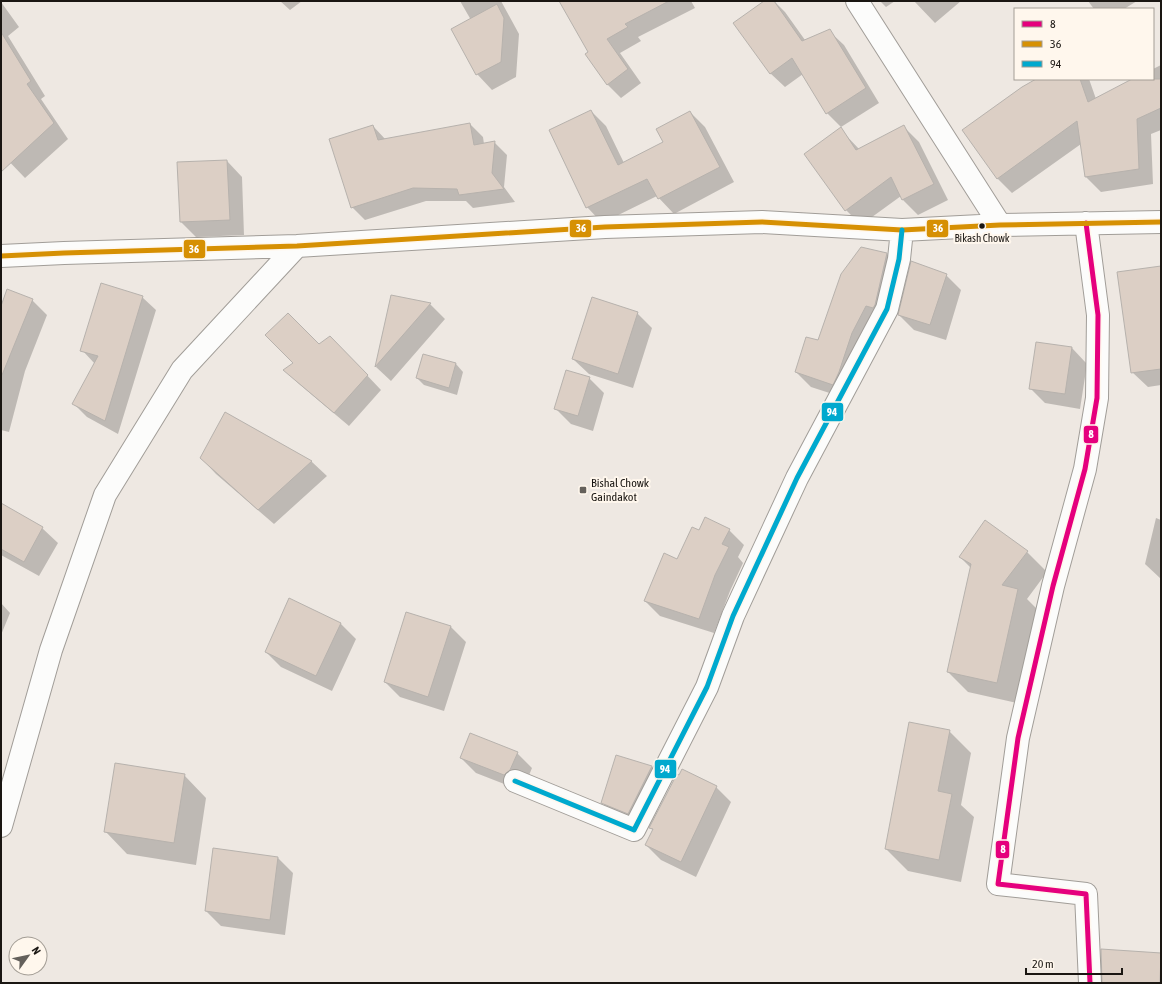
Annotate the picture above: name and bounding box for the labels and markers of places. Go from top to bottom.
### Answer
marker: Bikash Chowk [977,221,987,231]
place label: Bikash Chowk [954,232,1010,244]
place label: Bishal Chowk Gaindakot [591,476,650,504]
marker: Bishal Chowk Gaindakot [578,485,588,495]

